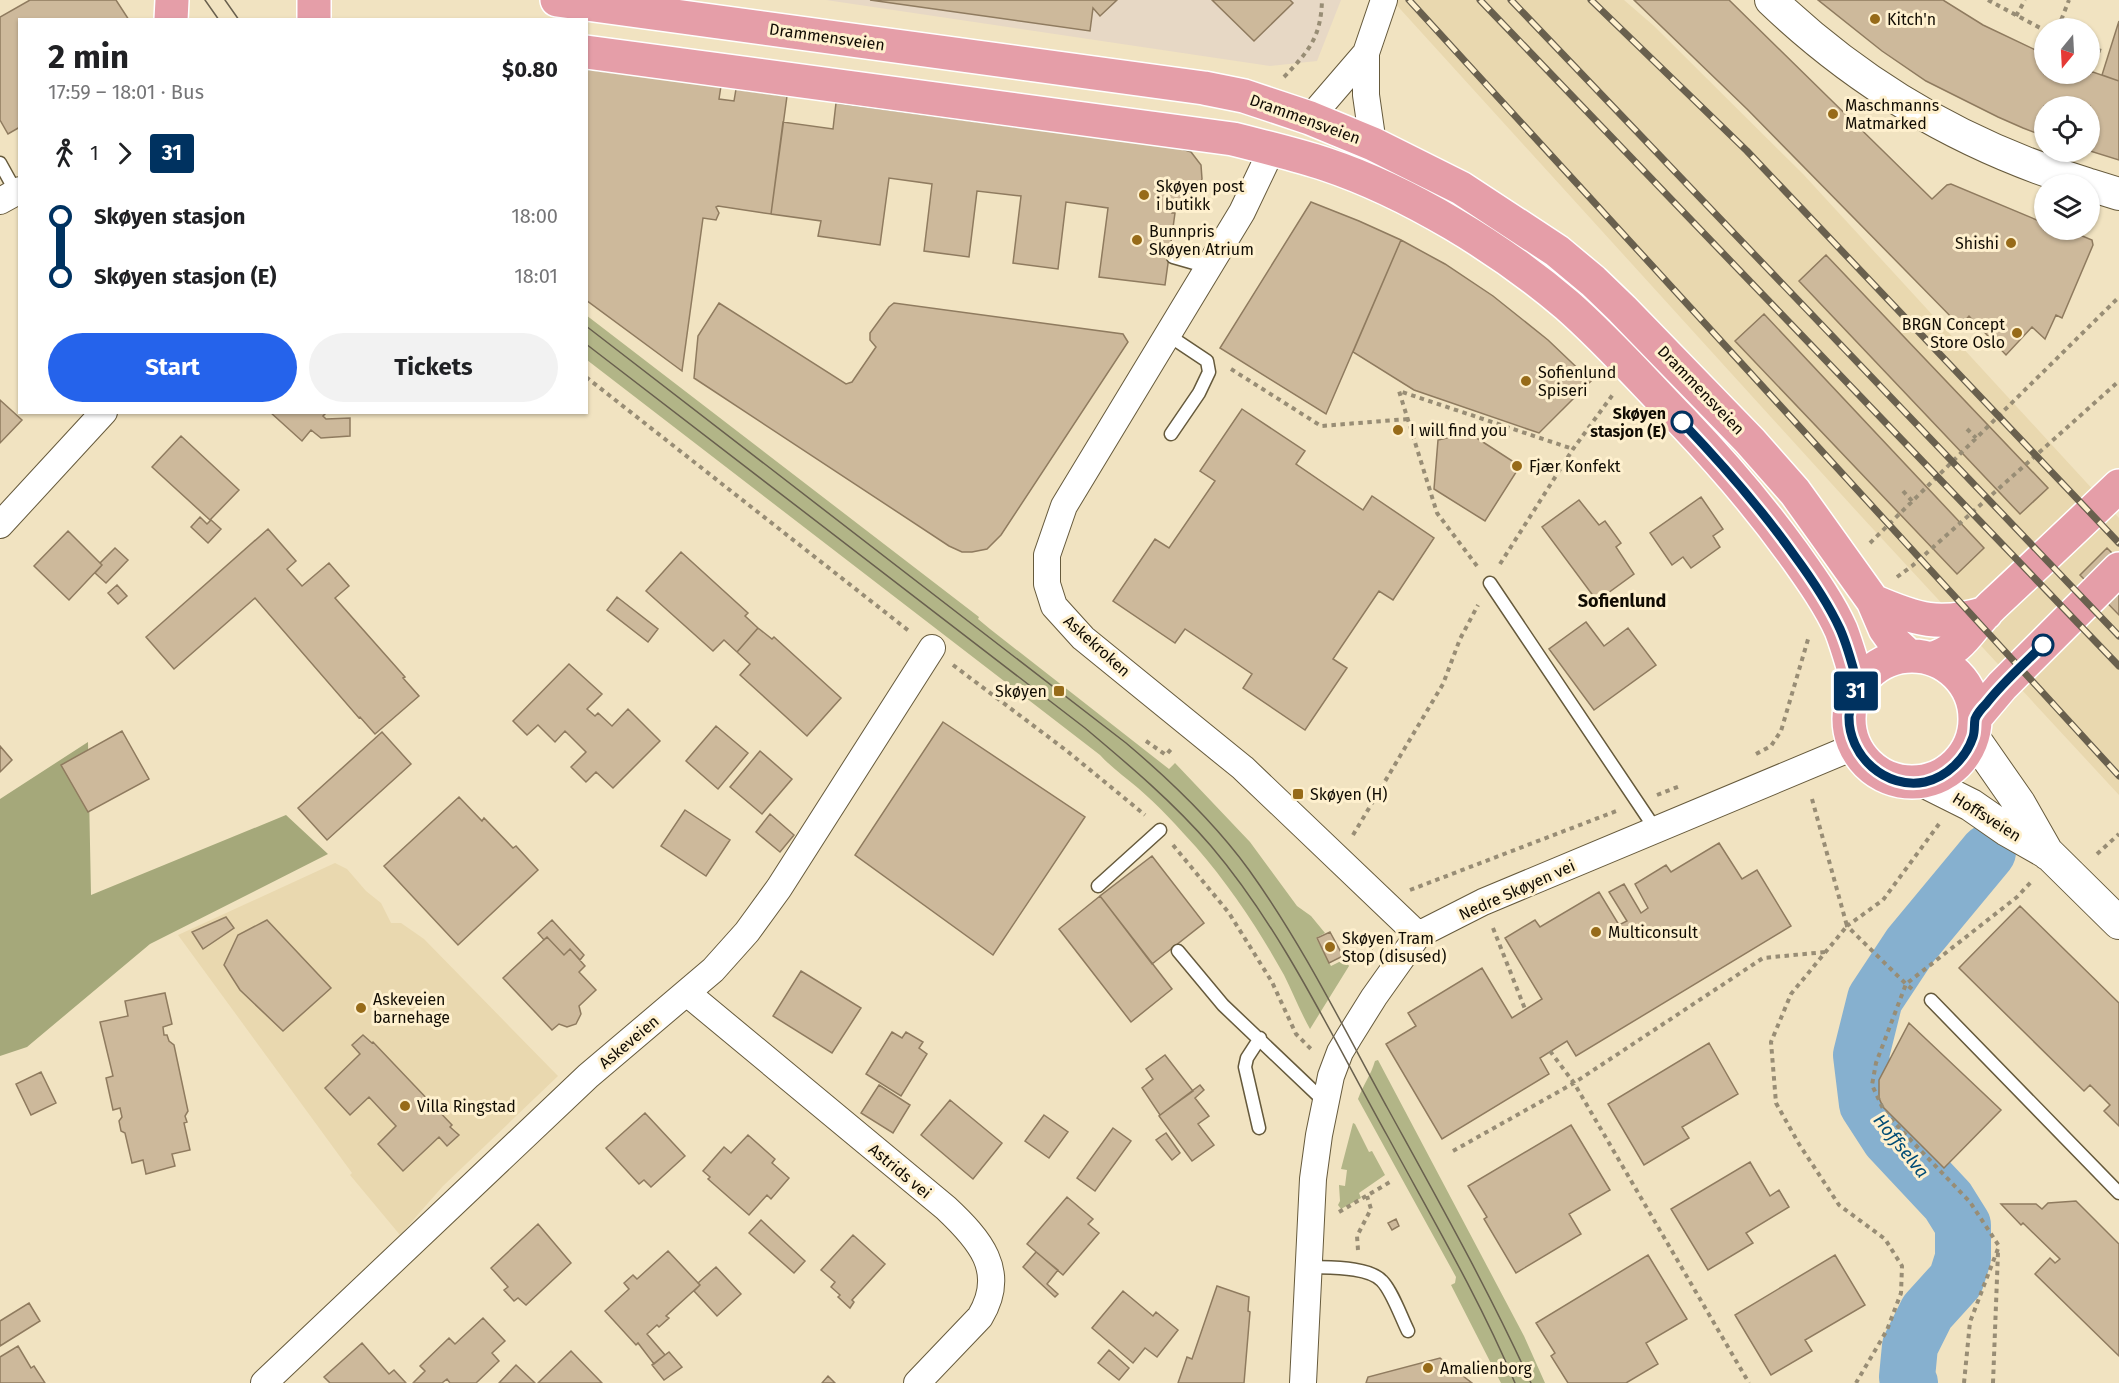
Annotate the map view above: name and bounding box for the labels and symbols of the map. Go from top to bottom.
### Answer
place label: Kitch'n [1887,10,1936,29]
marker: Kitch'n [1868,12,1882,26]
north arrow [2034,18,2100,84]
street label: Drammensveien [768,19,886,55]
street label: Drammensveien [1247,90,1363,148]
place label: Maschmanns Matmarked [1845,96,1939,133]
marker: Maschmanns Matmarked [1826,107,1840,121]
place label: Skøyen post i butikk [1156,177,1245,214]
marker: Skøyen post i butikk [1137,188,1151,202]
place label: Bunnpris Skøyen Atrium [1149,222,1254,259]
marker: Bunnpris Skøyen Atrium [1130,233,1144,247]
place label: Shishi [1955,234,1999,253]
marker: Shishi [2004,236,2018,250]
place label: BRGN Concept Store Oslo [1902,315,2005,352]
marker: BRGN Concept Store Oslo [2010,326,2024,340]
street label: Drammensveien [1654,342,1748,438]
place label: Sofienlund Spiseri [1538,363,1616,400]
marker: Sofienlund Spiseri [1519,374,1533,388]
place label: Skøyen stasjon (E) [1590,404,1666,441]
marker: Skøyen stasjon (E) [1671,411,1693,433]
place label: I will find you [1410,421,1507,440]
marker: I will find you [1391,423,1405,437]
place label: Fjær Konfekt [1529,457,1621,476]
marker: Fjær Konfekt [1510,459,1524,473]
district label: Sofienlund [1578,590,1666,612]
street label: Askekroken [1060,611,1134,681]
unlabelled marker [2032,634,2054,656]
line badge: 31 [1829,672,1883,710]
place label: Skøyen [995,682,1047,701]
marker: Skøyen [1052,684,1066,698]
place label: Skøyen (H) [1310,785,1387,804]
marker: Skøyen (H) [1291,787,1305,801]
street label: Hoffsveien [1949,788,2025,846]
street label: Nedre Skøyen vei [1456,856,1578,924]
place label: Multiconsult [1608,923,1698,942]
marker: Multiconsult [1589,925,1603,939]
place label: Skøyen Tram Stop (disused) [1342,929,1446,966]
marker: Skøyen Tram Stop (disused) [1323,940,1337,954]
place label: Askeveien barnehage [373,990,450,1027]
marker: Askeveien barnehage [354,1001,368,1015]
street label: Askeveien [595,1011,663,1073]
place label: Villa Ringstad [417,1097,516,1116]
marker: Villa Ringstad [398,1099,412,1113]
water label: Hoffselva [1869,1110,1933,1182]
street label: Astrids vei [865,1139,935,1203]
place label: Amalienborg [1440,1359,1533,1378]
marker: Amalienborg [1421,1361,1435,1375]

